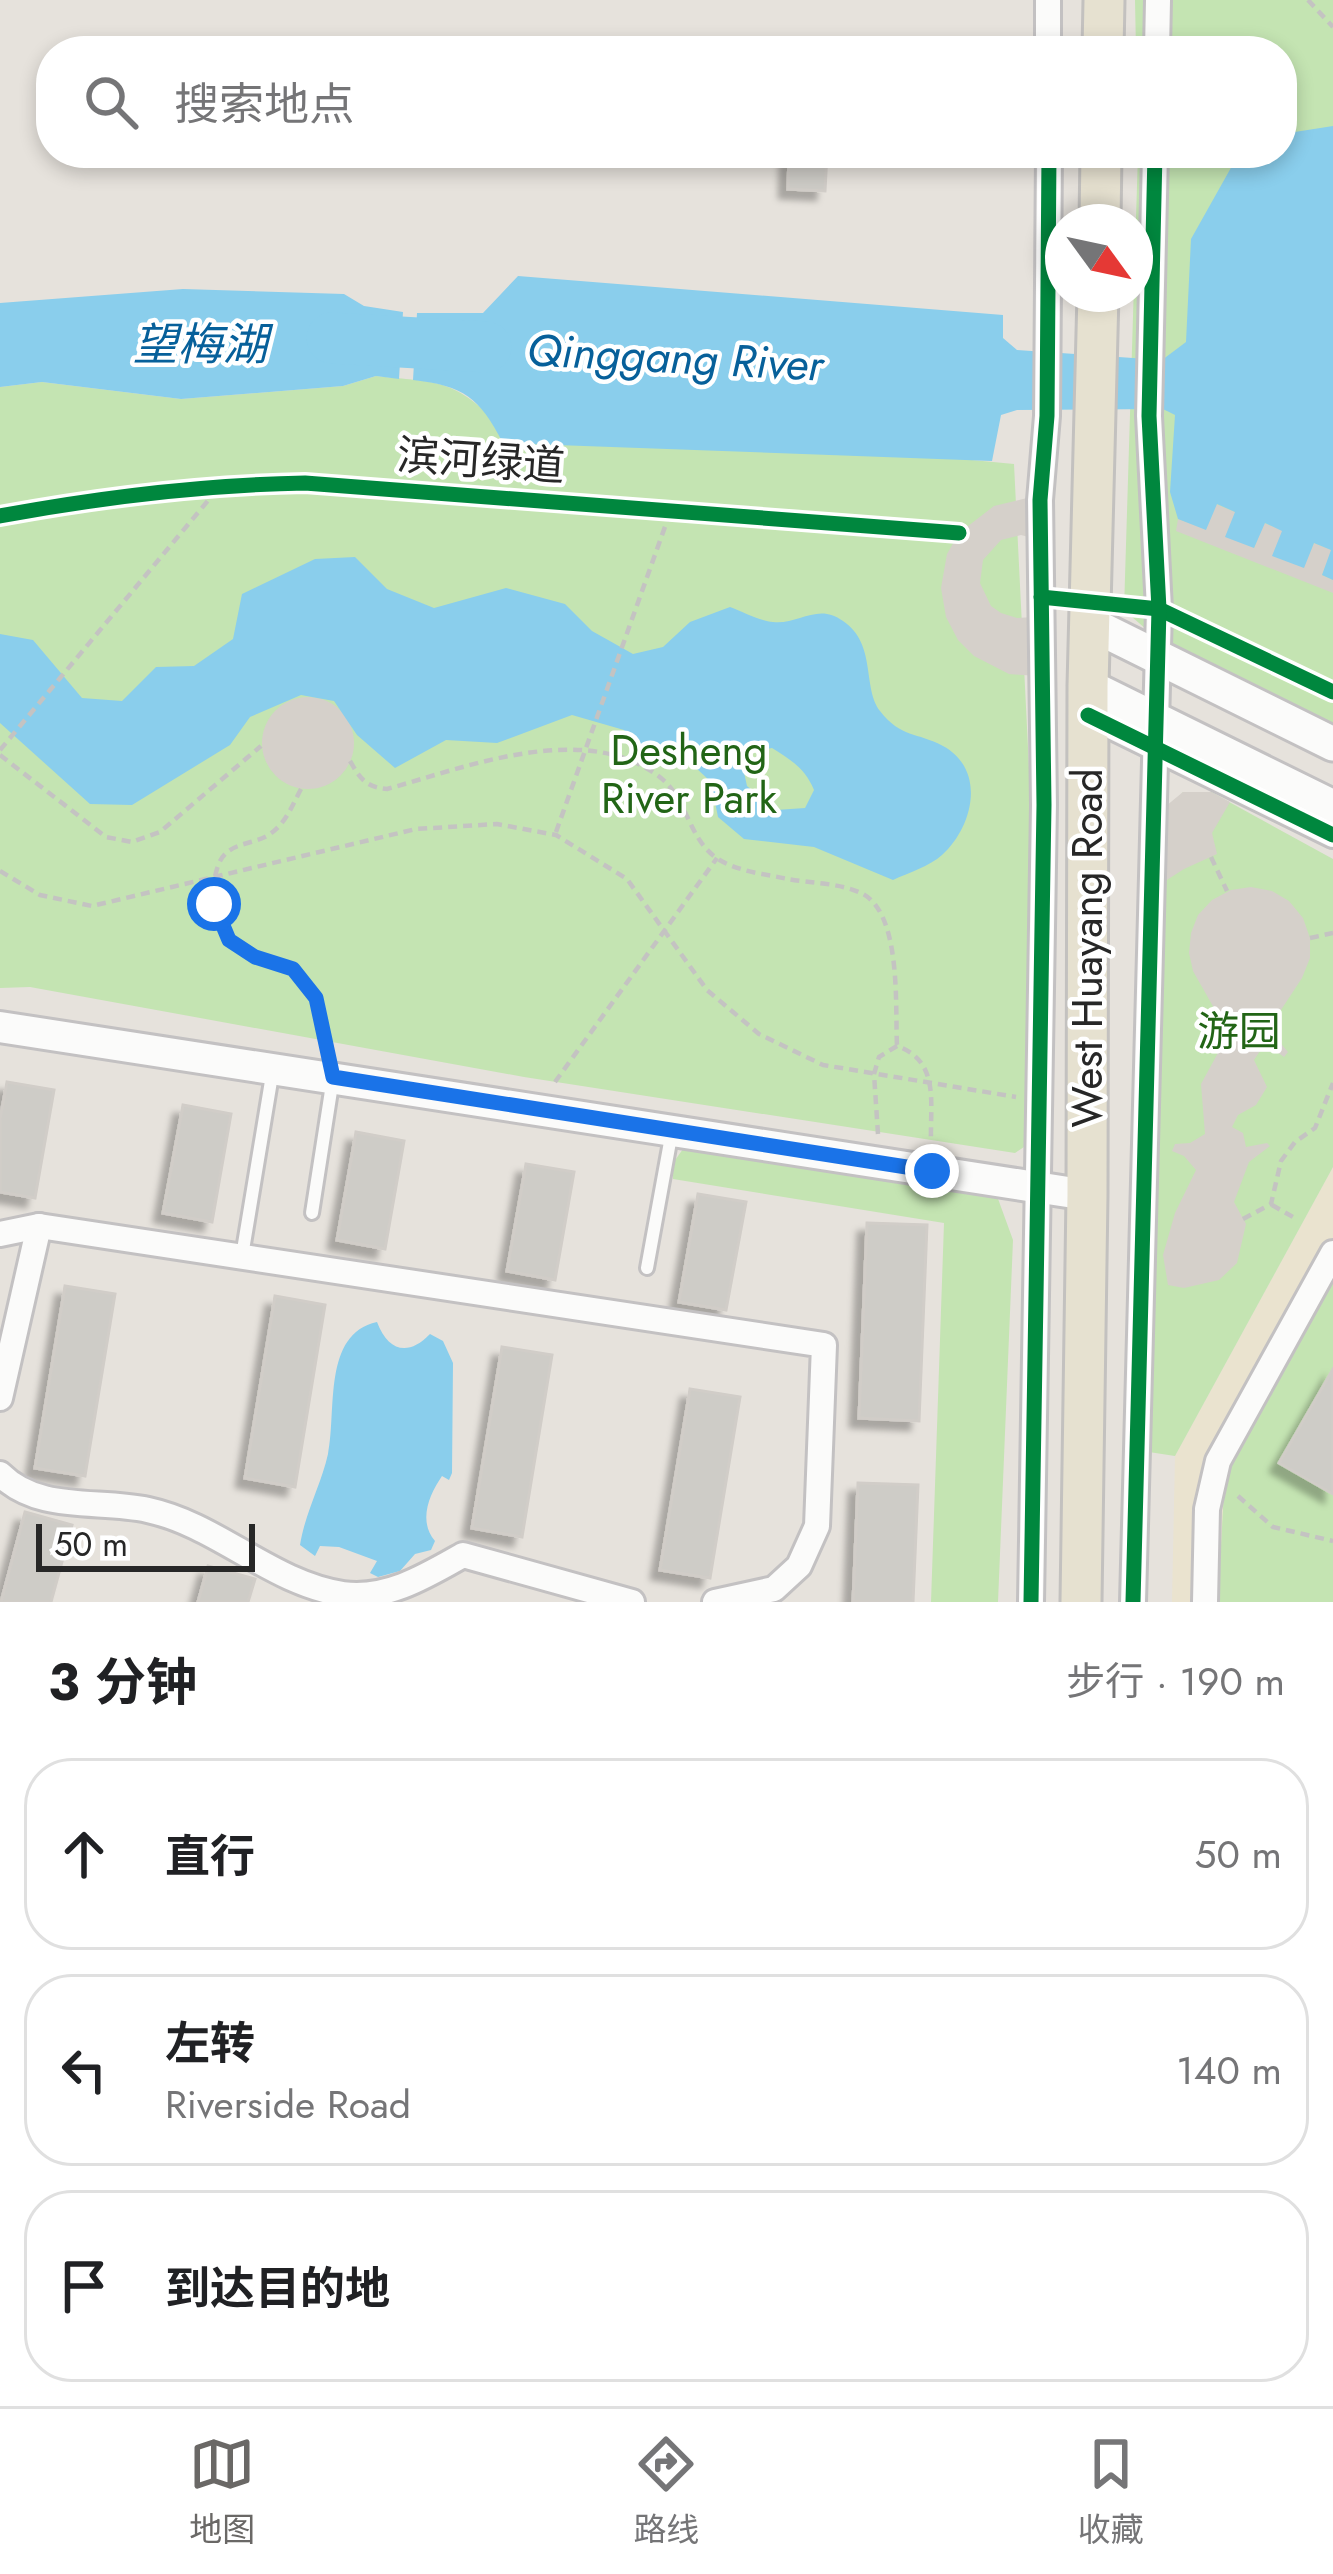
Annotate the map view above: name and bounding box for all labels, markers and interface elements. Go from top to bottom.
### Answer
search box [36,36,1297,168]
icon: search [78,69,144,135]
text: 搜索地点 [174,72,354,137]
north arrow [1045,204,1153,312]
water label: 望梅湖 [132,312,273,377]
water label: Qinggang River [525,317,827,398]
street label: 滨河绿道 [395,424,567,497]
park label: Desheng River Park [601,720,777,829]
street label: West Huayang Road [1057,768,1118,1128]
route start [187,877,241,931]
park label: 游园 [1197,1001,1281,1062]
route end [905,1144,959,1198]
scale bar [36,1518,255,1571]
text: 50 m [54,1521,128,1568]
text: 3 分钟 [48,1645,197,1719]
text: 步行 · 190 m [1066,1653,1285,1710]
icon: ahead [51,1821,117,1887]
text: 直行 [165,1824,255,1889]
text: 50 m [1194,1826,1282,1883]
text: 左转 [165,2011,255,2076]
icon: left [51,2037,117,2103]
text: 140 m [1176,2042,1282,2099]
text: Riverside Road [165,2076,411,2133]
icon: arrive [51,2253,117,2319]
text: 到达目的地 [165,2256,390,2321]
tab: 地图 [189,2431,255,2553]
tab: 路线 [633,2431,699,2553]
tab: 收藏 [1078,2431,1144,2553]

